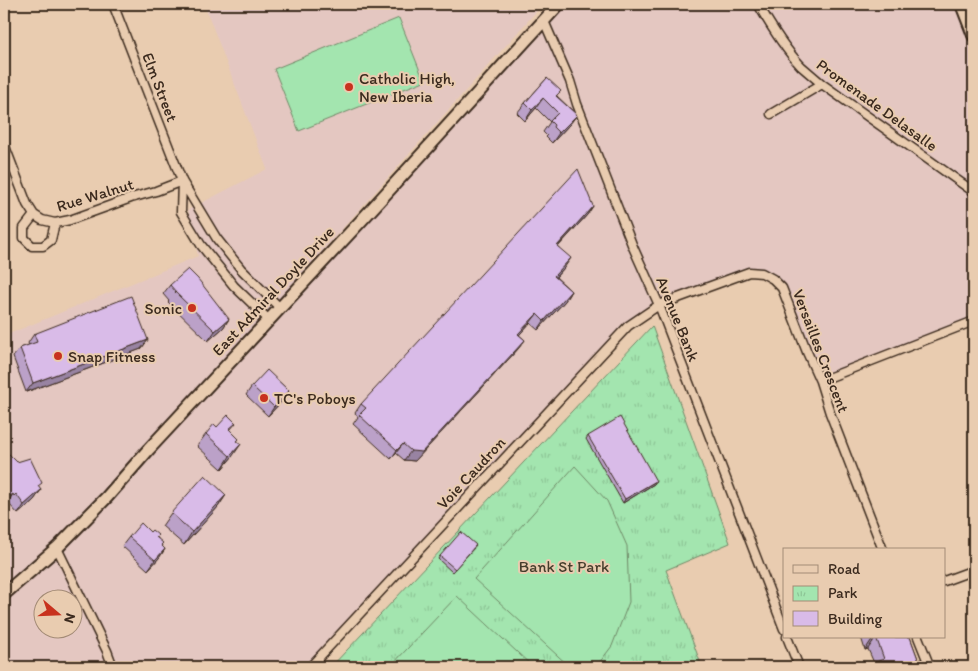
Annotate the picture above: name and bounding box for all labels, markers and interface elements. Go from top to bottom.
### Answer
street label: Elm Street [138,50,182,124]
street label: Promenade Delasalle [813,55,941,155]
place label: Catholic High, New Iberia [359,69,455,106]
marker: Catholic High, New Iberia [343,81,355,93]
street label: Rue Walnut [54,174,136,216]
street label: East Admiral Doyle Drive [208,222,338,360]
street label: Avenue Bank [652,274,704,365]
street label: Versailles Crescent [789,287,853,415]
place label: Sonic [144,299,182,318]
marker: Sonic [186,302,198,314]
place label: Snap Fitness [68,347,155,366]
marker: Snap Fitness [52,350,64,362]
place label: TC's Poboys [274,389,356,408]
marker: TC's Poboys [258,392,270,404]
street label: Voie Caudron [433,433,509,513]
legend [783,548,946,638]
park label: Bank St Park [519,557,609,576]
text: Road [828,560,861,578]
text: Park [828,584,858,602]
north arrow [32,588,82,638]
text: Building [828,610,882,628]
text: N [60,611,79,625]

